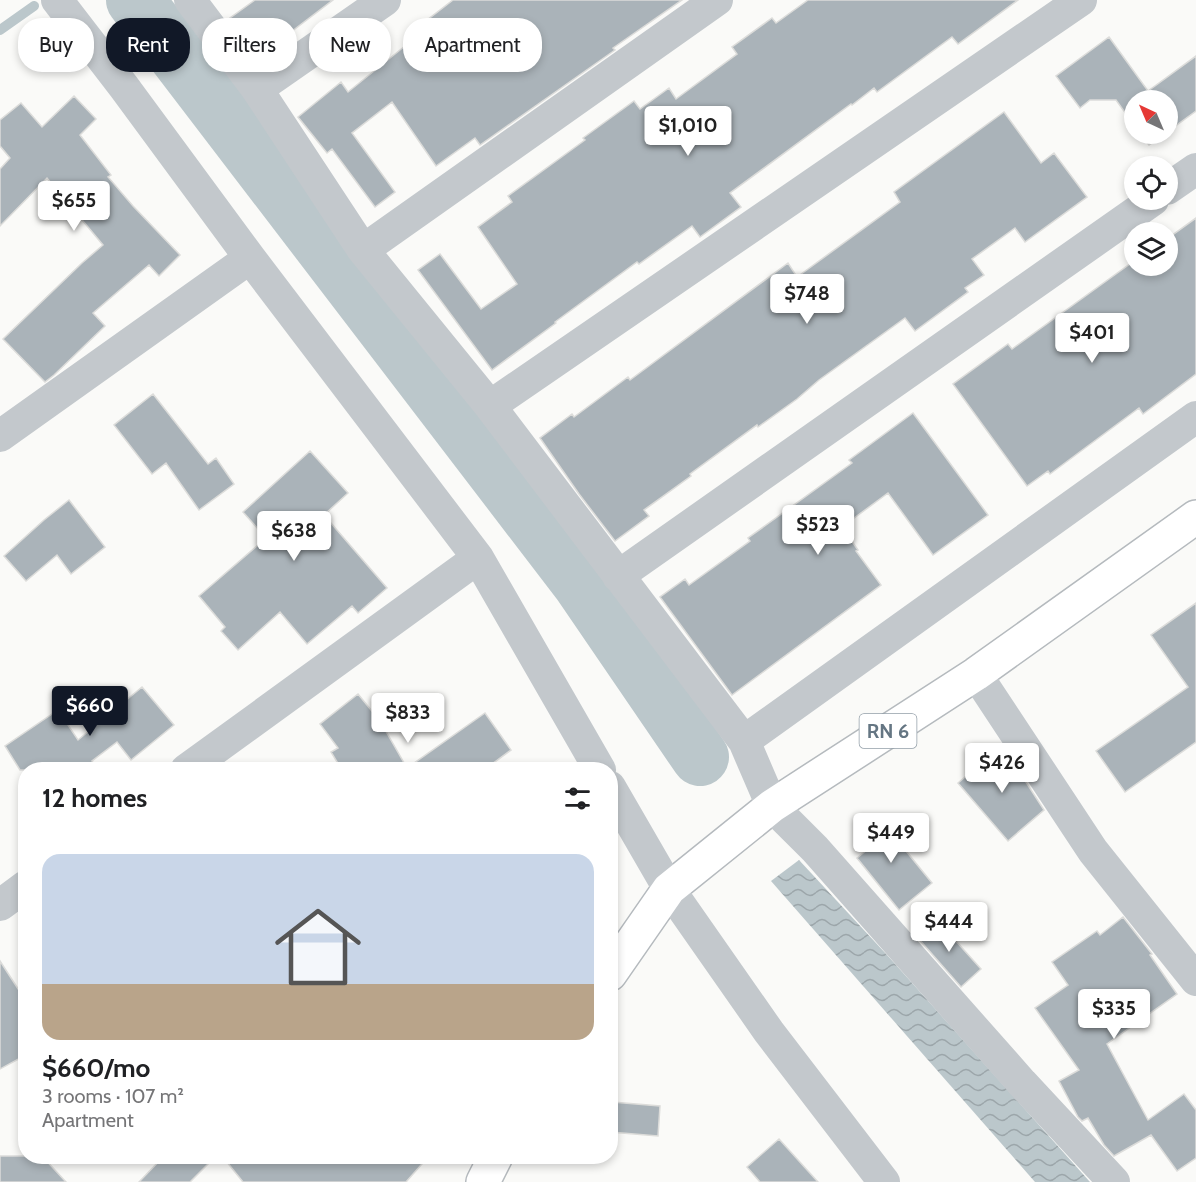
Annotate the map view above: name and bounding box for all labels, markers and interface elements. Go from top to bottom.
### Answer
chip: Buy [18,18,94,72]
chip: Rent [106,18,190,72]
chip: Filters [202,18,297,72]
chip: New [309,18,391,72]
chip: Apartment [403,18,542,72]
north arrow [1124,90,1178,144]
map controls [1124,90,1178,276]
pin: $1,010 [639,106,737,157]
text: $1,010 [658,113,718,137]
button: locate [1124,156,1178,210]
pin: $655 [38,181,110,232]
text: $655 [52,188,96,212]
button: layers [1124,222,1178,276]
pin: $748 [771,274,843,325]
text: $748 [784,281,830,305]
pin: $401 [1056,313,1128,364]
text: $401 [1069,320,1115,344]
pin: $523 [782,505,854,556]
pin: $638 [258,511,330,562]
text: $523 [796,512,840,536]
text: $638 [271,518,317,542]
pin: $660 [54,686,126,737]
text: $660 [66,693,114,717]
pin: $833 [372,693,444,744]
text: $833 [385,700,431,724]
road number: RN 6 [860,714,916,748]
pin: $426 [966,743,1038,794]
text: $426 [979,750,1025,774]
text: 12 homes [42,782,147,814]
icon: filters [561,782,594,815]
pin: $449 [855,813,927,864]
text: $449 [867,820,915,844]
icon: home [264,893,372,1001]
pin: $444 [913,902,985,953]
text: $444 [925,909,973,933]
pin: $335 [1078,989,1150,1040]
text: $335 [1092,996,1136,1020]
text: $660/mo [42,1052,150,1084]
text: 3 rooms · 107 m² [42,1084,184,1108]
text: Apartment [42,1108,134,1132]

